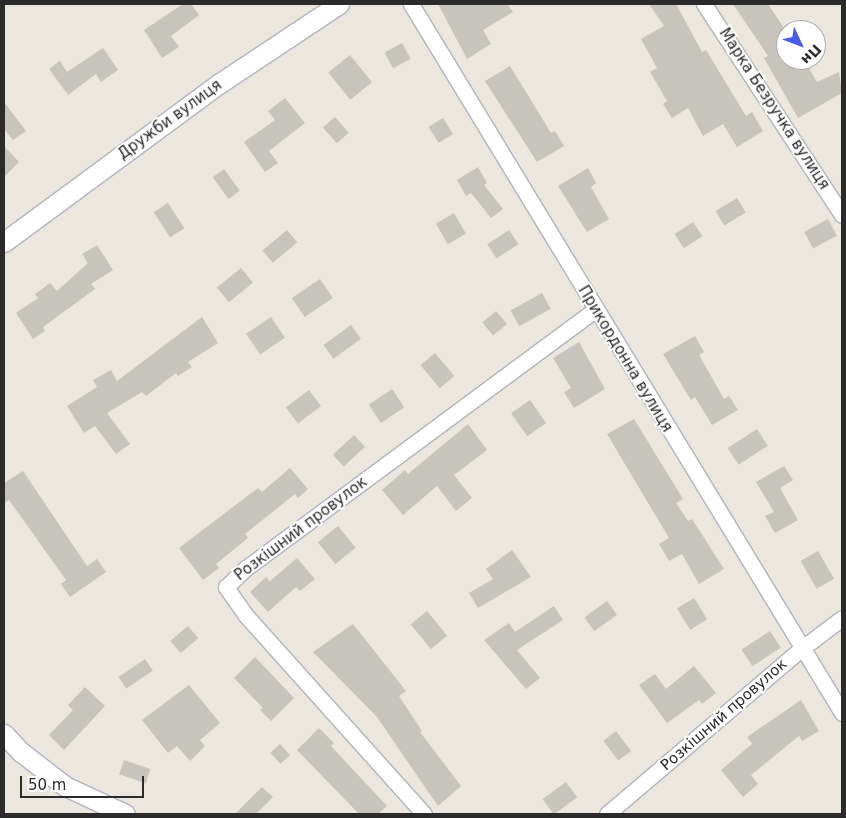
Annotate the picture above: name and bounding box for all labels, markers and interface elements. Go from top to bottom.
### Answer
north arrow [776,20,826,70]
street label: Марка Безручка вулиця [715,25,833,193]
text: Пн [798,41,824,68]
street label: Дружби вулиця [115,76,225,164]
street label: Прикордонна вулиця [574,282,676,436]
street label: Розкішний провулок [231,473,371,585]
street label: Розкішний провулок [657,655,791,775]
scale bar [22,766,146,798]
text: 50 m [28,776,66,794]

